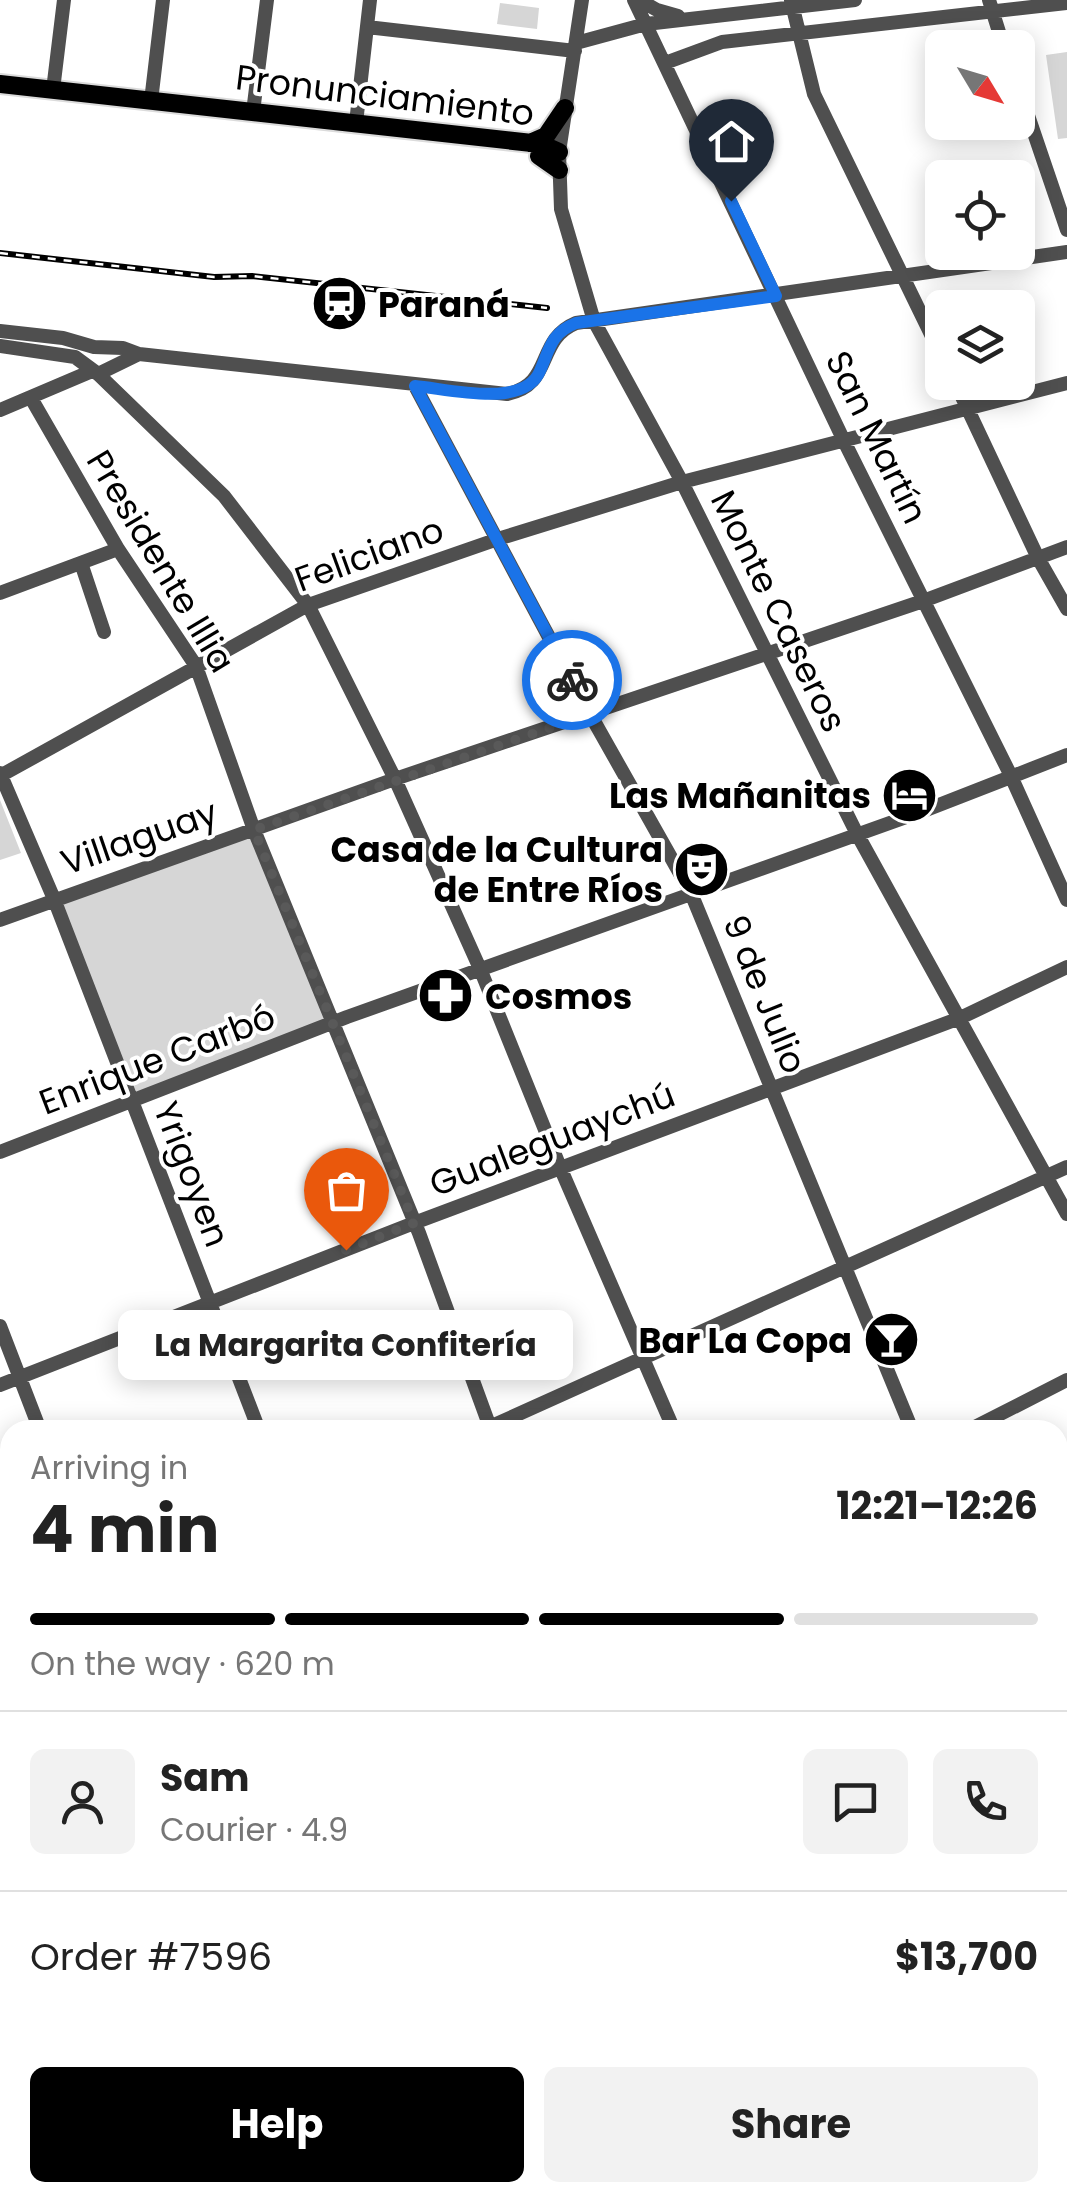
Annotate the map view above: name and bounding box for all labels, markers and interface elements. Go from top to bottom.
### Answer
north arrow [925,30,1035,140]
map controls [925,30,1035,400]
street label: Pronunciamiento [233,52,537,138]
pin [689,99,774,202]
icon: home [704,114,759,169]
button: locate [925,160,1035,270]
station icon: Paraná [309,274,369,334]
place label: Paraná [378,280,510,329]
button: layers [925,290,1035,400]
street label: San Martín [814,342,940,532]
street label: Presidente Illia [75,441,247,681]
street label: Monte Caseros [699,482,859,740]
street label: Feliciano [288,504,450,604]
courier [522,630,622,730]
icon: bike [545,653,600,708]
hotel icon: Las Mañanitas [880,765,940,825]
place label: Las Mañanitas [609,771,871,820]
street label: Villaguay [54,787,224,887]
place label: Casa de la Cultura de Entre Ríos [330,825,663,914]
theatre icon: Casa de la Cultura de Entre Ríos [672,839,732,899]
street label: 9 de Julio [711,908,819,1080]
pharmacy icon: Cosmos [416,966,476,1026]
place label: Cosmos [485,972,632,1021]
street label: Enrique Carbó [32,992,282,1126]
street label: Gualeguaychú [422,1070,682,1208]
street label: Yrigoyen [142,1094,242,1254]
pin [304,1148,389,1251]
icon: bag [319,1163,374,1218]
callout: La Margarita Confitería [119,1310,574,1380]
bar icon: Bar La Copa [861,1310,921,1370]
place label: Bar La Copa [638,1316,852,1365]
text: La Margarita Confitería [154,1322,537,1367]
text: Arriving in [30,1445,188,1490]
text: 12:21–12:26 [836,1479,1038,1532]
text: 4 min [30,1484,220,1575]
text: On the way · 620 m [30,1641,335,1686]
button: person [30,1749,135,1854]
button: chat [803,1749,908,1854]
button: phone [933,1749,1038,1854]
text: Sam [160,1751,249,1804]
text: Courier · 4.9 [160,1807,348,1852]
text: Order #7596 [30,1930,272,1983]
text: $13,700 [895,1930,1038,1983]
button: Help [30,2067,524,2182]
button: Share [544,2067,1038,2182]

